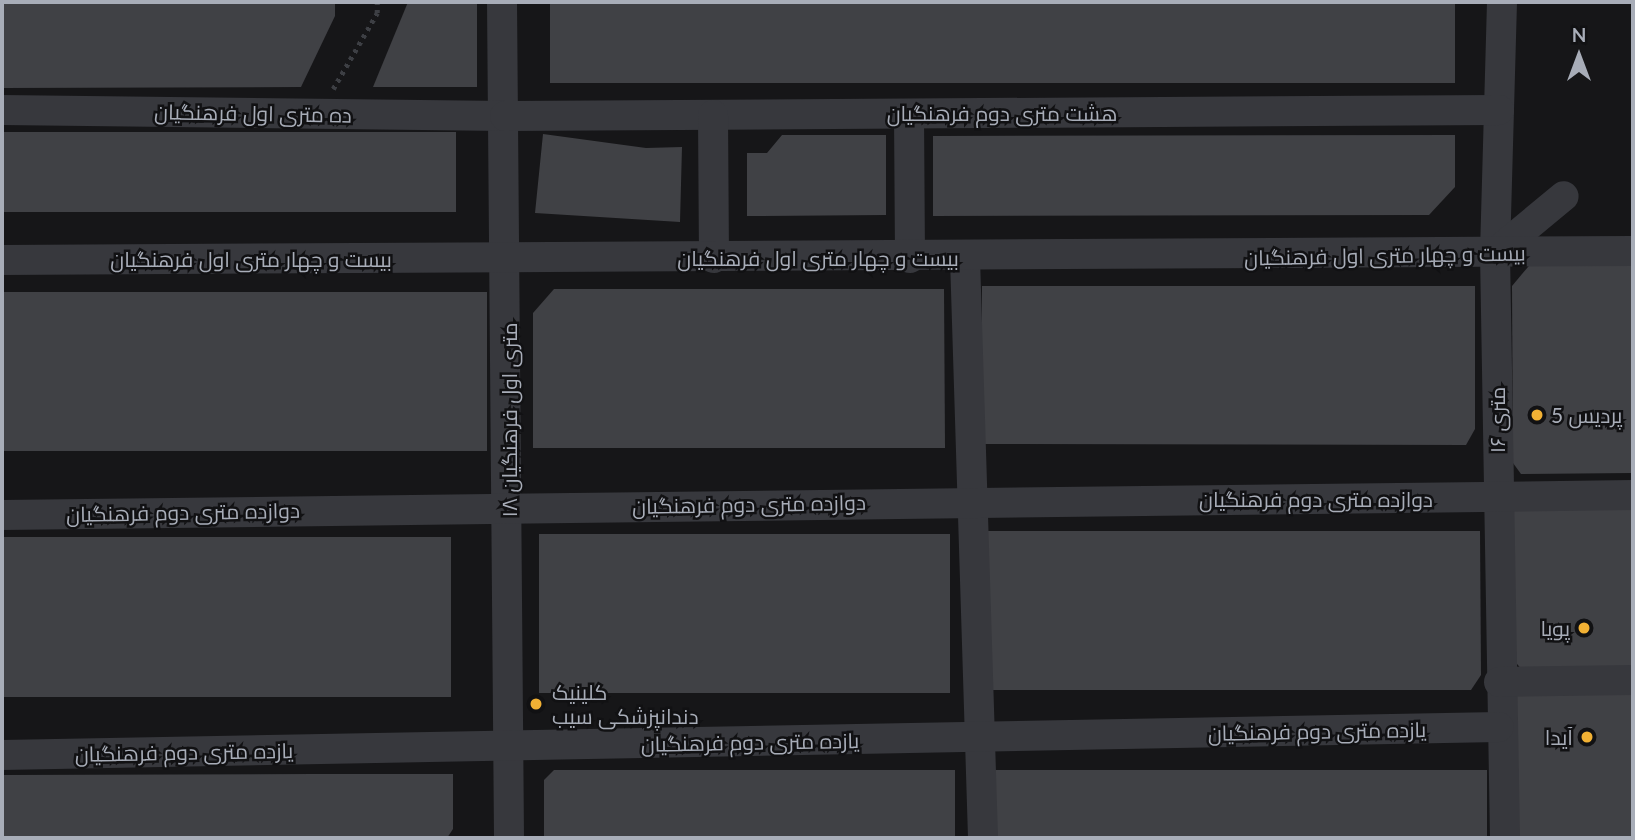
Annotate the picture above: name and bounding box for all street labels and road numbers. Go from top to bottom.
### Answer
street label: ده متری اول فرهنگیان [154,99,352,127]
street label: هشت متری دوم فرهنگیان [887,100,1117,126]
street label: بیست و چهار متری اول فرهنگیان [1244,240,1526,270]
street label: بیست و چهار متری اول فرهنگیان [677,245,959,271]
street label: بیست و چهار متری اول فرهنگیان [110,246,392,272]
street label: ۱۸ متری اول فرهنگیان [496,323,522,517]
street label: ۱۶ متری [1484,387,1510,453]
street label: دوازده متری دوم فرهنگیان [1199,486,1433,512]
street label: دوازده متری دوم فرهنگیان [632,489,866,519]
street label: دوازده متری دوم فرهنگیان [66,497,300,527]
street label: یازده متری دوم فرهنگیان [1208,716,1426,746]
street label: یازده متری دوم فرهنگیان [641,727,859,757]
street label: یازده متری دوم فرهنگیان [75,737,293,767]

